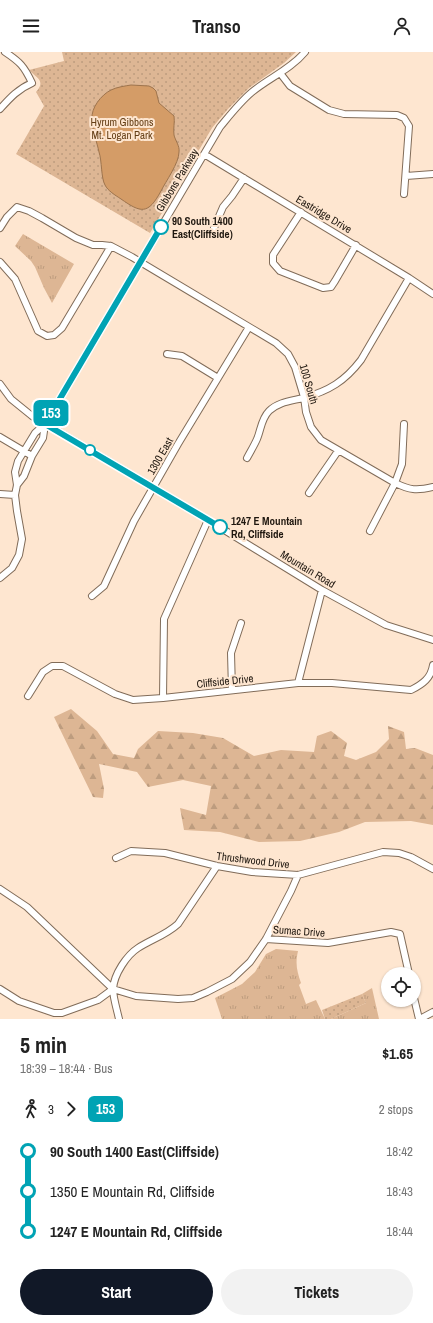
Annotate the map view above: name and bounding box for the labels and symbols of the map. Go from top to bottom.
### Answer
park label: Hyrum Gibbons Mt. Logan Park [90,115,154,142]
street label: Gibbons Parkway [153,145,202,214]
street label: Eastridge Drive [294,192,354,236]
place label: 90 South 1400 East(Cliffside) [172,214,233,241]
marker: 90 South 1400 East(Cliffside) [153,219,169,235]
street label: 100 South [297,362,321,406]
line badge: 153 [28,400,74,426]
street label: 1300 East [144,434,176,477]
unlabelled marker [84,444,96,456]
place label: 1247 E Mountain Rd, Cliffside [231,514,302,541]
marker: 1247 E Mountain Rd, Cliffside [212,519,228,535]
street label: Mountain Road [278,547,338,591]
street label: Cliffside Drive [196,671,254,691]
street label: Thrushwood Drive [216,849,290,871]
street label: Sumac Drive [273,922,325,940]

